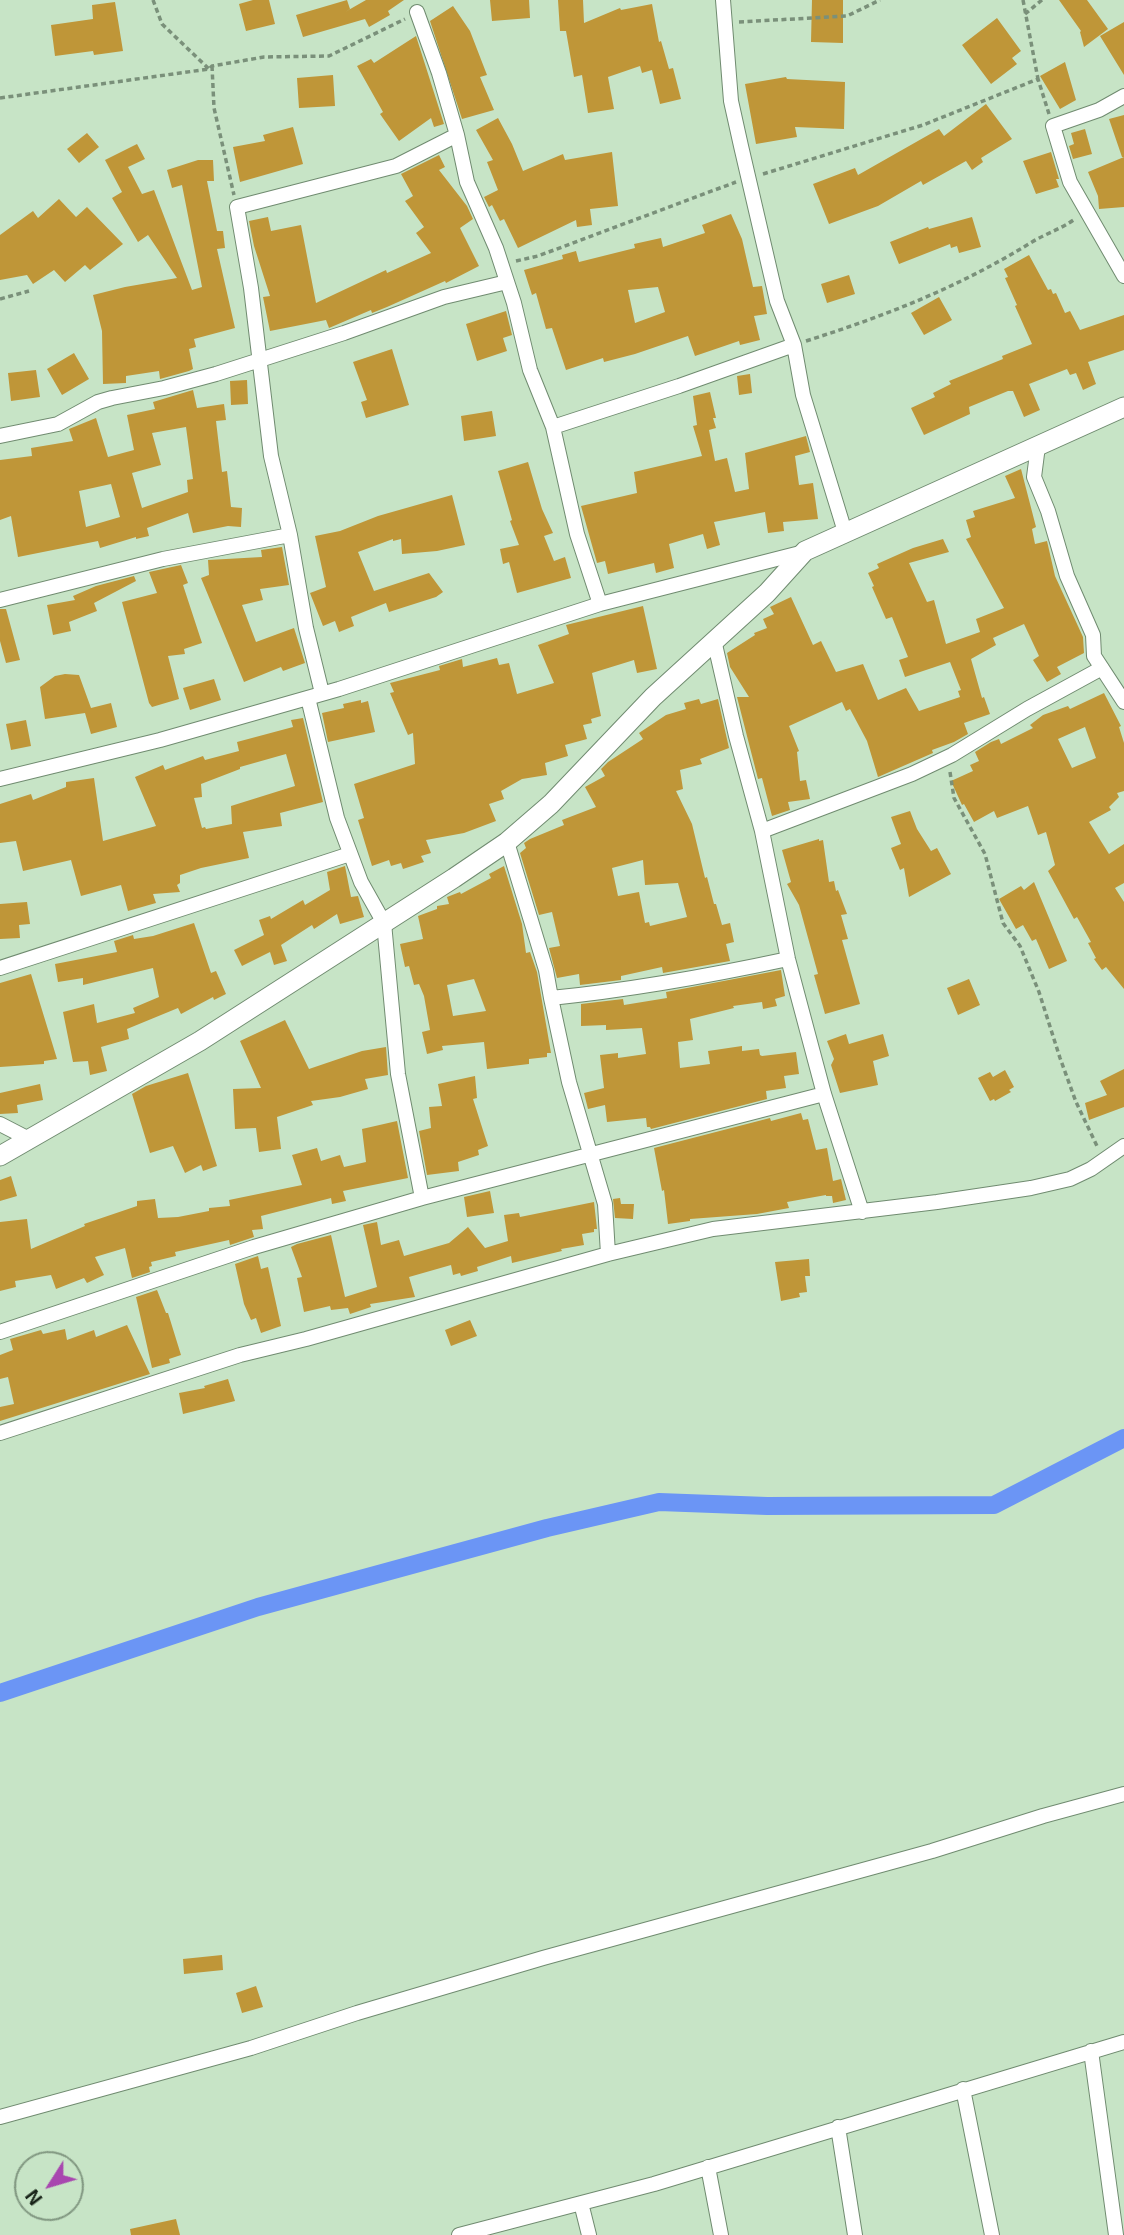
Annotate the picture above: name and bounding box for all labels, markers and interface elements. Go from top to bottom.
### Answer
north arrow [14,2151,84,2221]
text: N [20,2185,47,2210]

